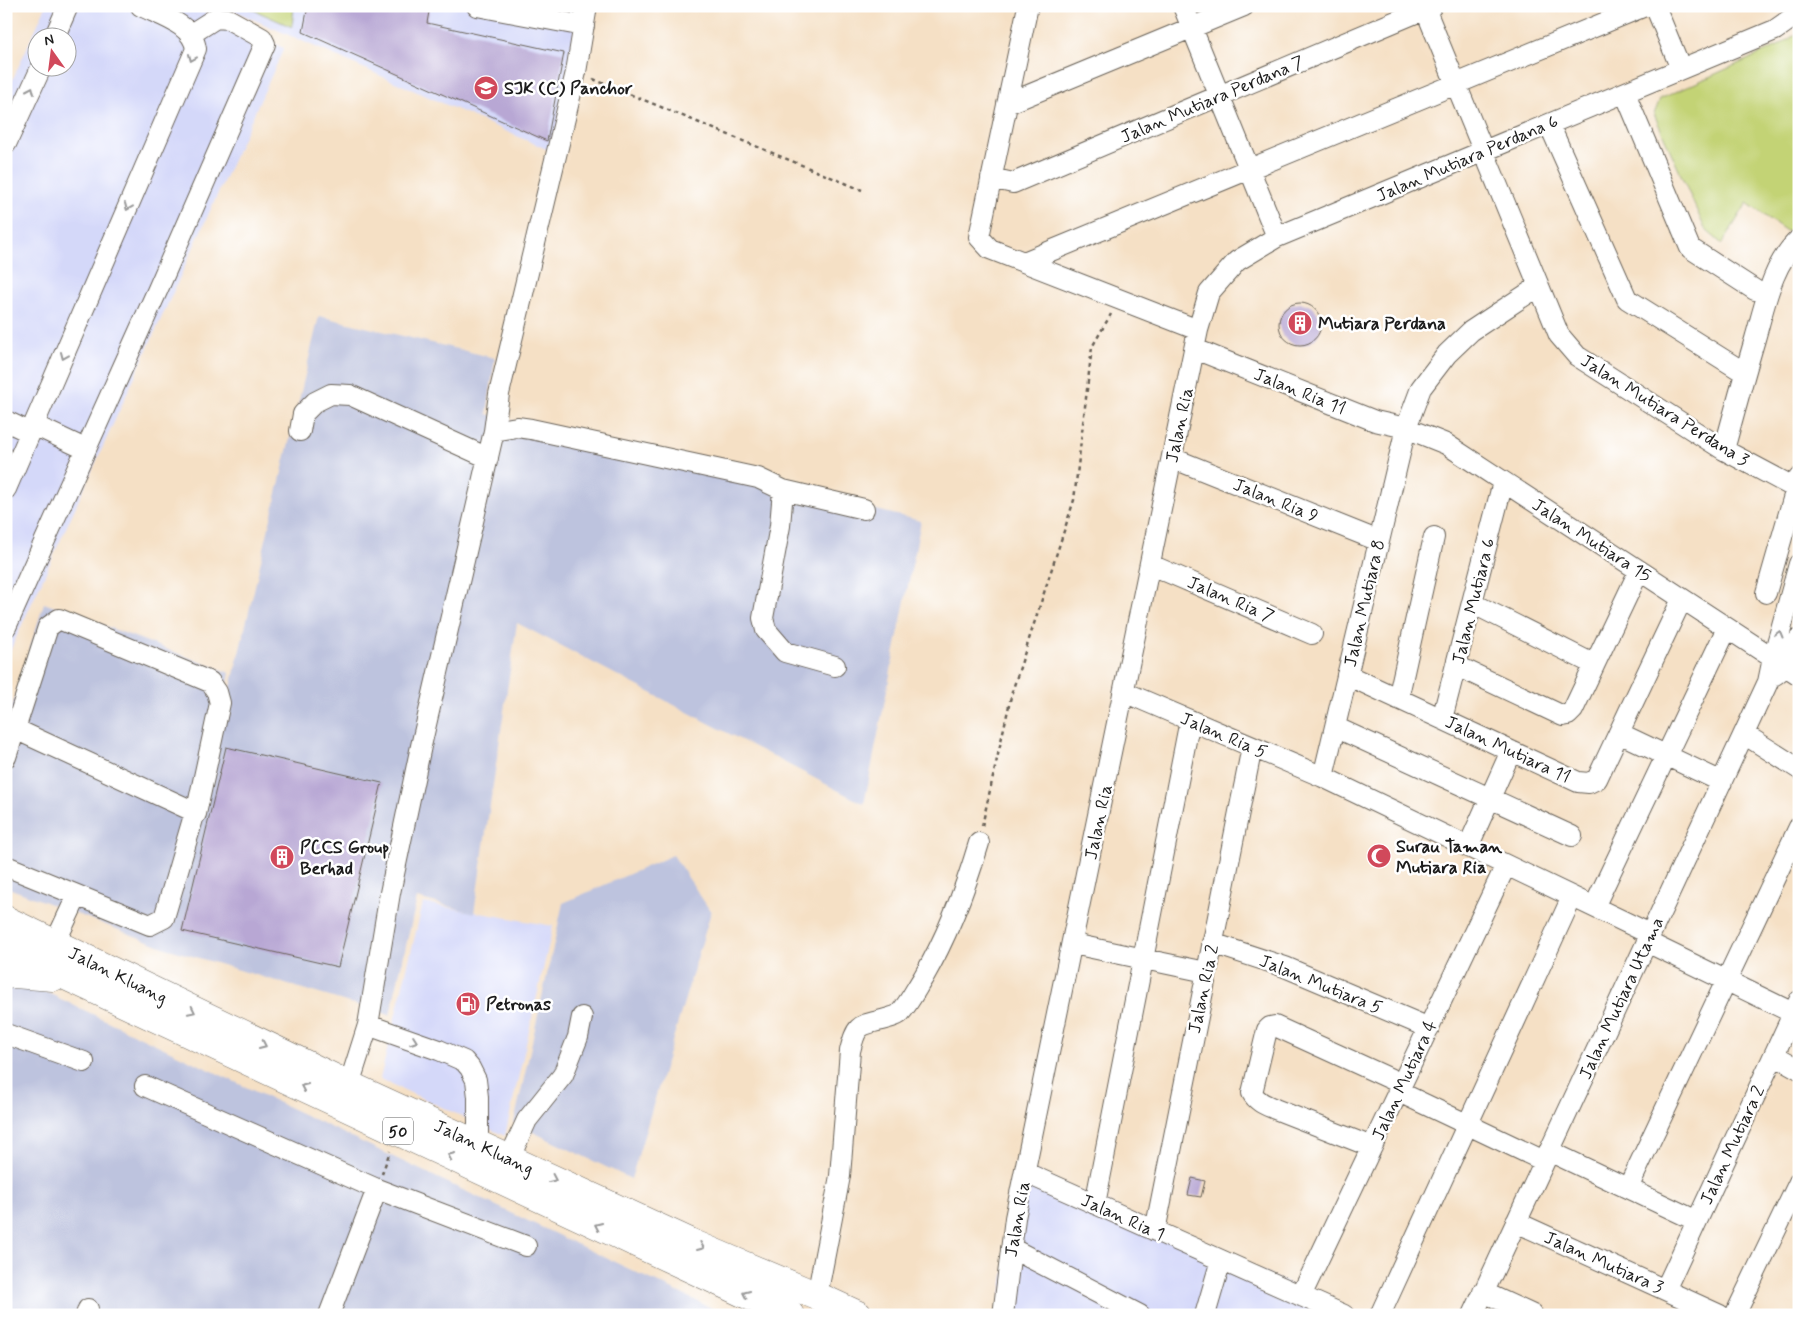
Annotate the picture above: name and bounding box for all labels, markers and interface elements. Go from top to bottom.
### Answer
north arrow [28,28,78,78]
text: N [42,30,56,50]
street label: Jalan Mutiara Perdana 7 [1117,50,1308,149]
one-way arrow [188,53,199,62]
school or university icon: SJK (C) Panchor [473,75,499,101]
place label: SJK (C) Panchor [504,77,633,101]
one-way arrow [24,86,35,95]
street label: Jalan Mutiara Perdana 6 [1373,110,1562,208]
one-way arrow [123,202,134,211]
building icon: Mutiara Perdana [1287,310,1313,336]
place label: Mutiara Perdana [1318,312,1446,336]
street label: Jalan Mutiara Perdana 3 [1576,349,1753,473]
one-way arrow [59,351,70,360]
street label: Jalan Ria 11 [1250,363,1349,421]
street label: Jalan Ria [1160,385,1200,465]
street label: Jalan Ria 9 [1229,473,1322,529]
street label: Jalan Mutiara 15 [1527,493,1656,588]
street label: Jalan Mutiara 6 [1447,536,1501,667]
street label: Jalan Mutiara 8 [1339,537,1391,669]
street label: Jalan Ria 7 [1183,571,1278,629]
one-way arrow [1774,631,1784,639]
street label: Jalan Ria 5 [1177,707,1271,765]
street label: Jalan Mutiara 11 [1441,710,1574,789]
street label: Jalan Ria [1079,782,1119,862]
place label: Surau Taman Mutiara Ria [1396,835,1503,880]
place label: PCCS Group Berhad [300,836,389,881]
mosque icon: Surau Taman Mutiara Ria [1366,843,1392,869]
building icon: PCCS Group Berhad [269,844,295,870]
street label: Jalan Mutiara Utama [1574,913,1670,1083]
street label: Jalan Kluang [64,942,171,1010]
street label: Jalan Ria 2 [1183,942,1225,1036]
street label: Jalan Mutiara 5 [1256,949,1386,1021]
fuel station icon: Petronas [455,991,481,1017]
place label: Petronas [486,993,551,1017]
one-way arrow [187,1005,196,1015]
street label: Jalan Mutiara 4 [1366,1016,1443,1145]
one-way arrow [409,1035,417,1045]
one-way arrow [258,1038,267,1049]
street label: Jalan Mutiara 2 [1695,1082,1771,1209]
one-way arrow [300,1083,309,1093]
street label: Jalan Kluang [430,1114,537,1182]
road number: 50 [383,1118,413,1144]
one-way arrow [448,1153,457,1163]
one-way arrow [548,1173,557,1183]
street label: Jalan Ria [1000,1179,1036,1259]
street label: Jalan Ria 1 [1077,1189,1168,1247]
one-way arrow [594,1222,603,1232]
street label: Jalan Mutiara 3 [1540,1226,1667,1300]
one-way arrow [696,1240,705,1251]
one-way arrow [742,1290,751,1301]

